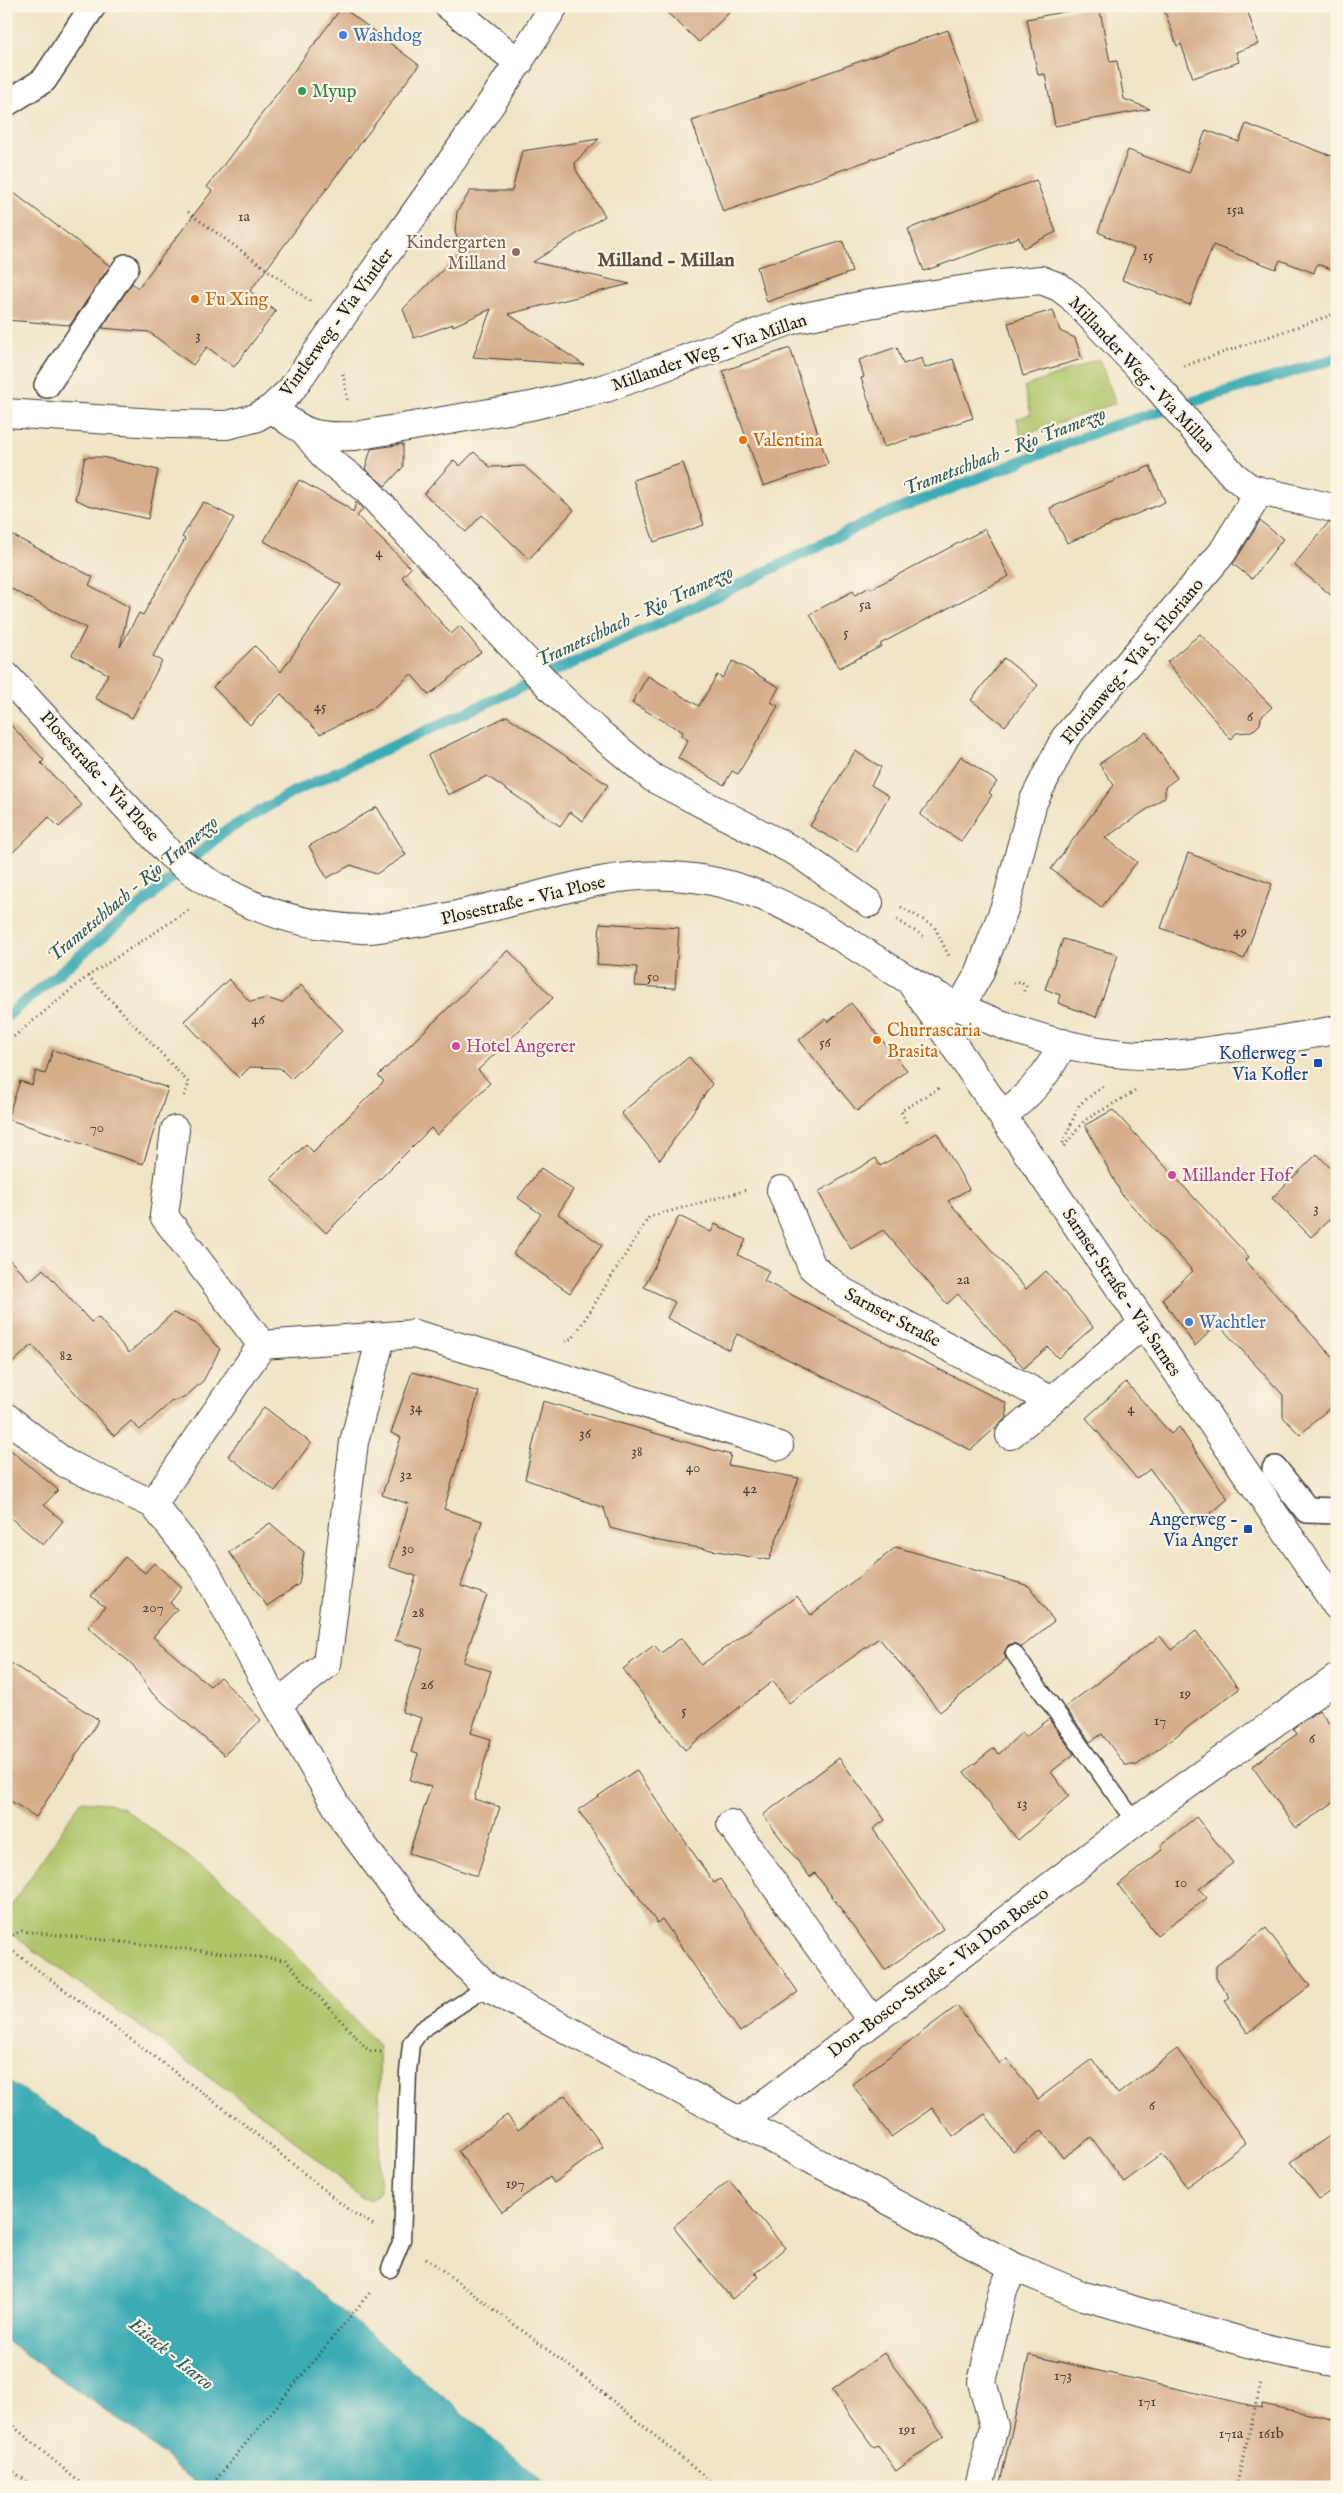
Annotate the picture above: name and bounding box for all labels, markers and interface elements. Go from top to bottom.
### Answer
place label: Washdog [353,25,422,48]
marker: Washdog [337,29,349,41]
place label: Myup [312,81,357,104]
marker: Myup [296,85,308,97]
house number: 15a [1226,200,1244,219]
house number: 1a [238,207,251,226]
place label: Kindergarten Milland [406,232,506,276]
street label: Vintlerweg - Via Vintler [275,244,399,403]
marker: Kindergarten Milland [510,246,522,258]
house number: 15 [1142,246,1154,265]
district label: Milland - Millan [597,248,735,273]
place label: Fu Xing [205,289,269,312]
street label: Millander Weg - Via Millan [1063,292,1220,458]
marker: Fu Xing [189,293,201,305]
street label: Millander Weg - Via Millan [609,309,811,398]
house number: 3 [195,326,201,345]
water label: Trametschbach - Rio Tramezzo [900,402,1110,502]
place label: Valentina [752,430,823,453]
marker: Valentina [737,434,749,446]
house number: 4 [375,543,383,562]
water label: Trametschbach - Rio Tramezzo [532,560,738,673]
street label: Florianweg - Via S. Floriano [1057,574,1210,750]
house number: 5a [859,595,871,614]
house number: 5 [843,623,849,642]
house number: 45 [314,697,327,716]
street label: Plosestraße - Via Plose [34,707,164,847]
house number: 6 [1247,707,1254,726]
water label: Trametschbach - Rio Tramezzo [43,811,224,968]
street label: Plosestraße - Via Plose [439,871,608,932]
house number: 49 [1233,922,1247,941]
house number: 50 [647,967,659,986]
house number: 46 [251,1010,266,1029]
place label: Churrascaria Brasita [887,1020,981,1064]
house number: 56 [819,1033,832,1052]
marker: Churrascaria Brasita [871,1034,883,1046]
place label: Hotel Angerer [466,1036,576,1059]
marker: Hotel Angerer [450,1040,462,1052]
place label: Koflerweg - Via Kofler [1219,1043,1308,1087]
marker: Koflerweg - Via Kofler [1312,1057,1324,1069]
house number: 70 [90,1118,104,1137]
place label: Millander Hof [1182,1165,1294,1188]
marker: Millander Hof [1166,1169,1178,1181]
house number: 3 [1313,1199,1319,1218]
street label: Sarnser Straße - Via Sarnes [1056,1204,1186,1381]
house number: 2a [956,1270,970,1289]
street label: Sarnser Straße [840,1283,944,1353]
place label: Wachtler [1199,1312,1266,1335]
marker: Wachtler [1183,1316,1195,1328]
house number: 82 [60,1346,72,1365]
house number: 34 [410,1398,423,1417]
house number: 4 [1127,1399,1135,1418]
house number: 36 [579,1424,592,1443]
house number: 38 [631,1442,643,1461]
house number: 40 [686,1458,700,1477]
house number: 32 [400,1465,412,1484]
house number: 42 [743,1479,757,1498]
place label: Angerweg - Via Anger [1149,1509,1238,1553]
marker: Angerweg - Via Anger [1242,1523,1254,1535]
house number: 30 [402,1539,414,1558]
house number: 207 [142,1598,164,1617]
house number: 28 [412,1603,425,1622]
house number: 26 [420,1675,434,1694]
house number: 19 [1179,1684,1191,1703]
house number: 5 [681,1701,687,1720]
house number: 17 [1154,1711,1166,1730]
house number: 6 [1309,1729,1316,1748]
house number: 13 [1016,1794,1028,1813]
house number: 10 [1175,1873,1187,1892]
street label: Don-Bosco-Straße - Via Don Bosco [824,1882,1054,2064]
house number: 6 [1149,2096,1156,2115]
house number: 197 [505,2174,525,2193]
water label: Eisack - Isarco [123,2312,218,2396]
house number: 173 [1054,2366,1072,2385]
house number: 171 [1138,2392,1156,2411]
house number: 191 [898,2420,916,2439]
house number: 171a [1219,2424,1244,2443]
house number: 161b [1258,2424,1284,2443]

